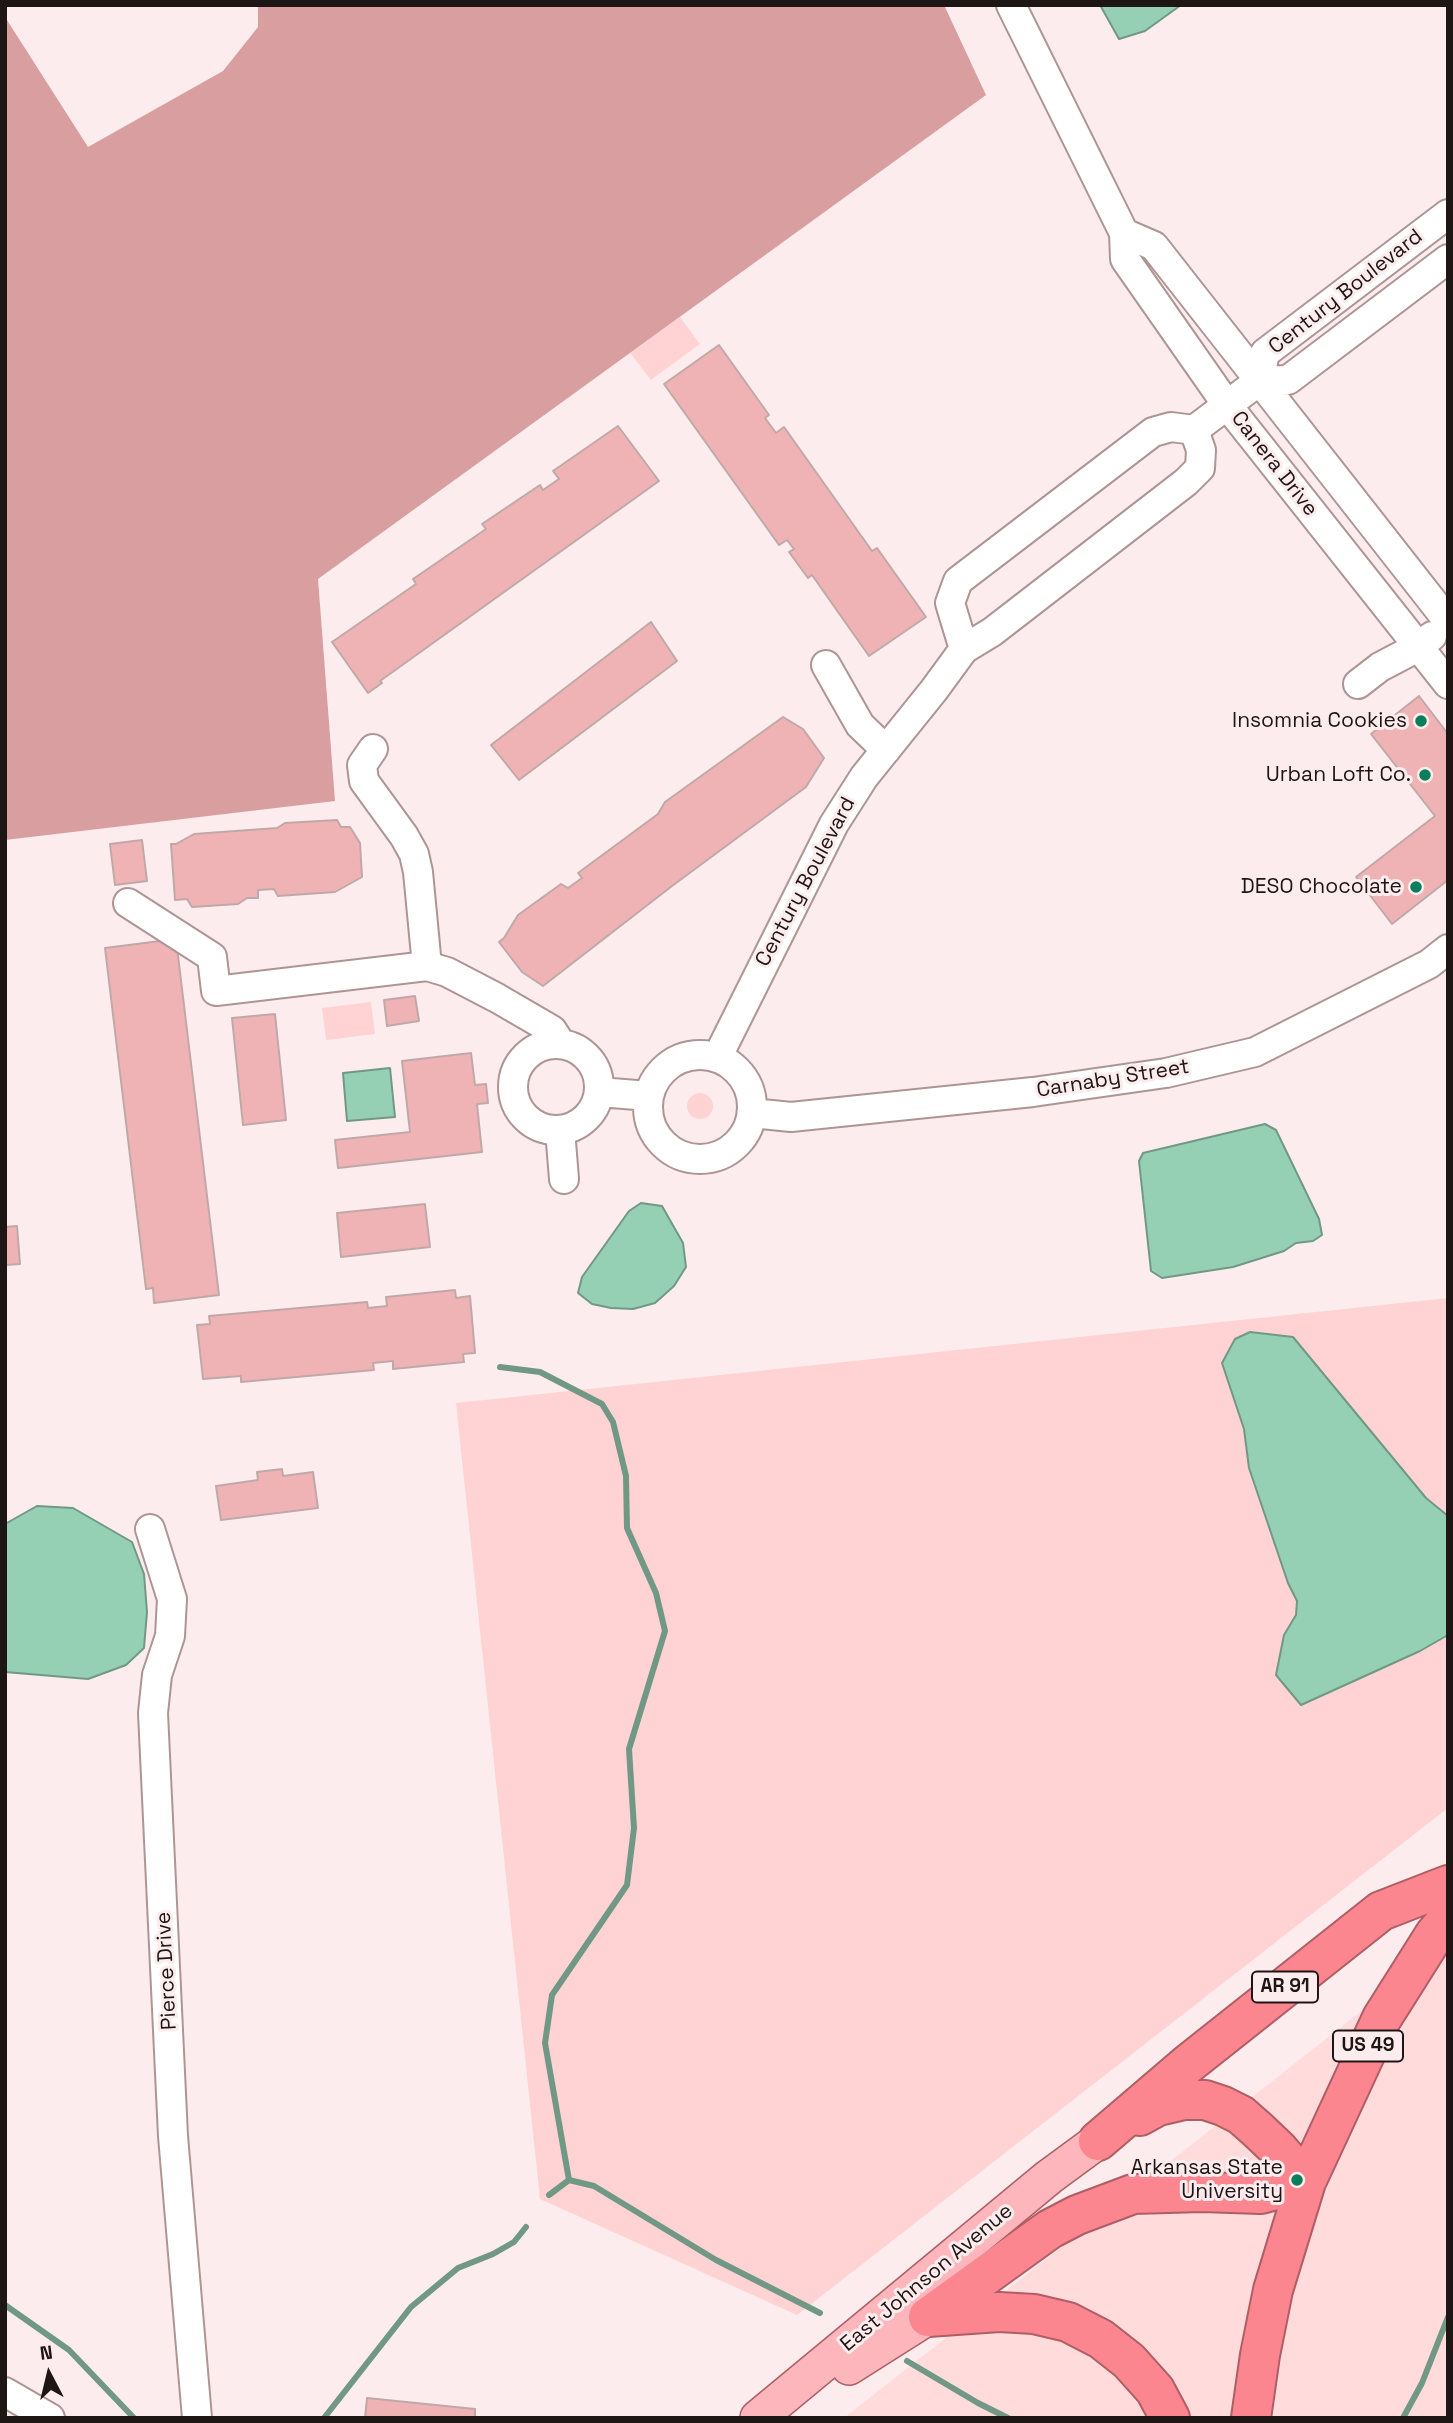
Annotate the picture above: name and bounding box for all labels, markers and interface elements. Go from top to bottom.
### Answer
street label: Century Boulevard [1264,224,1428,360]
street label: Canera Drive [1225,407,1323,521]
place label: Insomnia Cookies [1232,708,1407,734]
marker: Insomnia Cookies [1413,713,1429,729]
place label: Urban Loft Co. [1266,762,1411,788]
marker: Urban Loft Co. [1417,767,1433,783]
street label: Century Boulevard [751,793,861,971]
place label: DESO Chocolate [1241,874,1402,900]
marker: DESO Chocolate [1408,879,1424,895]
street label: Carnaby Street [1035,1054,1191,1104]
street label: Pierce Drive [151,1911,183,2031]
road number: AR 91 [1252,1971,1318,2002]
road number: US 49 [1333,2030,1403,2062]
place label: Arkansas State University [1131,2155,1283,2205]
marker: Arkansas State University [1289,2172,1305,2188]
street label: East Johnson Avenue [836,2199,1018,2357]
north arrow [14,2339,84,2409]
text: N [39,2339,54,2366]

